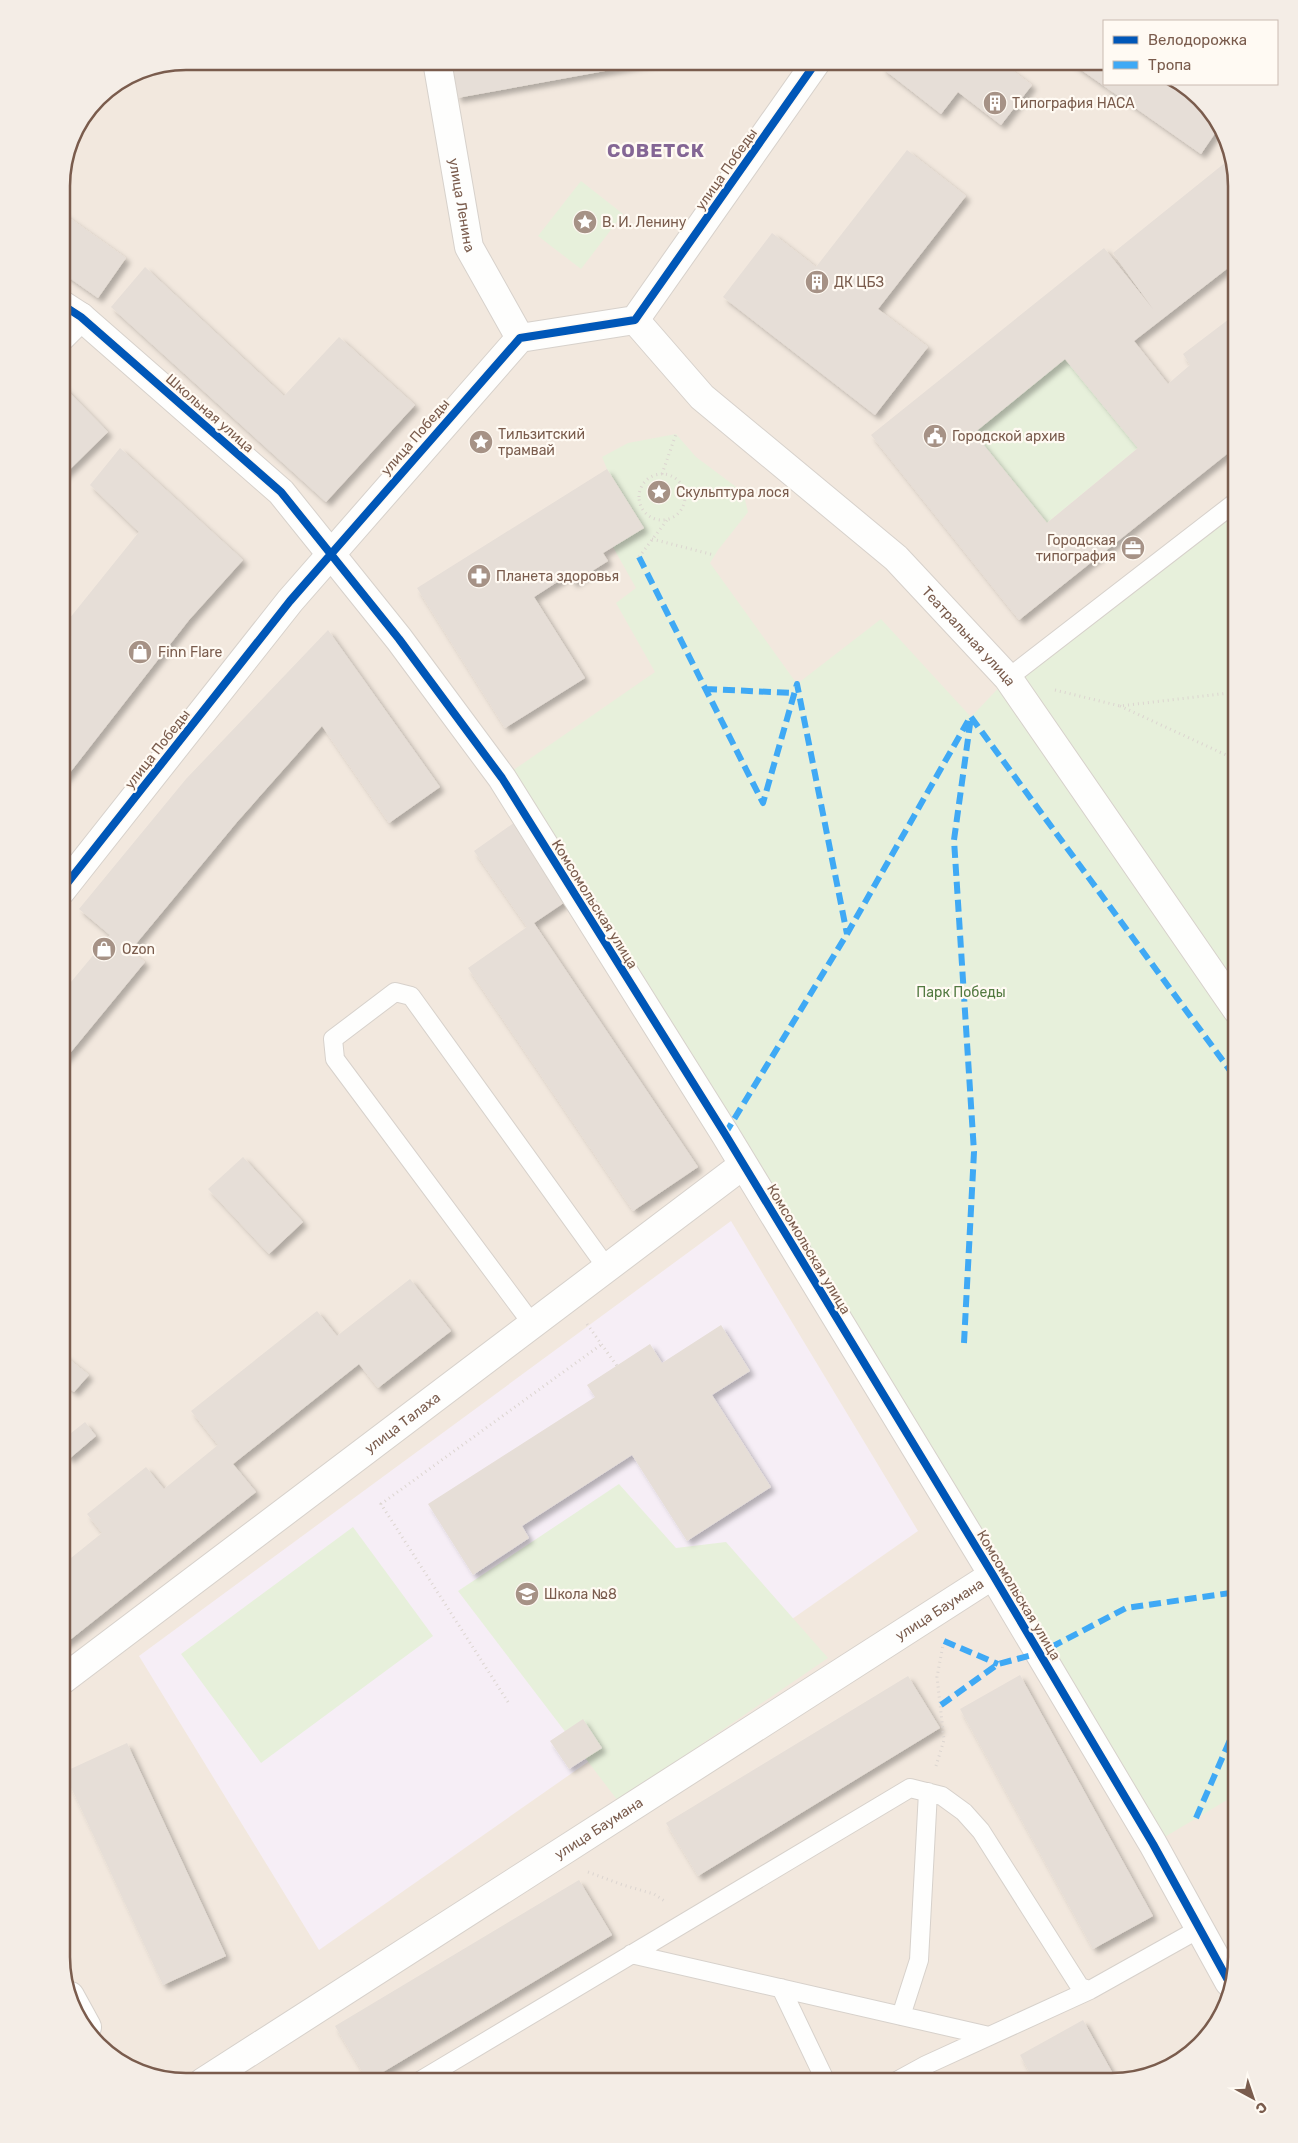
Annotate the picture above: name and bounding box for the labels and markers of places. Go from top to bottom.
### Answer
building icon: Типография НАСА [982,90,1008,116]
place label: Типография НАСА [1012,95,1135,112]
place icon: В. И. Ленину [572,209,598,235]
place label: В. И. Ленину [602,214,687,231]
building icon: ДК ЦБЗ [804,269,830,295]
place label: ДК ЦБЗ [834,274,884,291]
public building icon: Городской архив [922,423,948,449]
place label: Тильзитский трамвай [498,426,585,459]
place label: Городской архив [952,428,1065,445]
place icon: Тильзитский трамвай [468,429,494,455]
place icon: Скульптура лося [646,479,672,505]
place label: Скульптура лося [676,484,789,501]
place label: Городская типография [1036,532,1116,565]
office icon: Городская типография [1120,535,1146,561]
pharmacy icon: Планета здоровья [466,563,492,589]
place label: Планета здоровья [496,568,619,585]
shop icon: Finn Flare [127,639,153,665]
place label: Finn Flare [158,644,222,661]
shop icon: Ozon [91,936,117,962]
place label: Ozon [122,941,155,958]
school or university icon: Школа №8 [514,1581,540,1607]
place label: Школа №8 [544,1586,617,1603]

